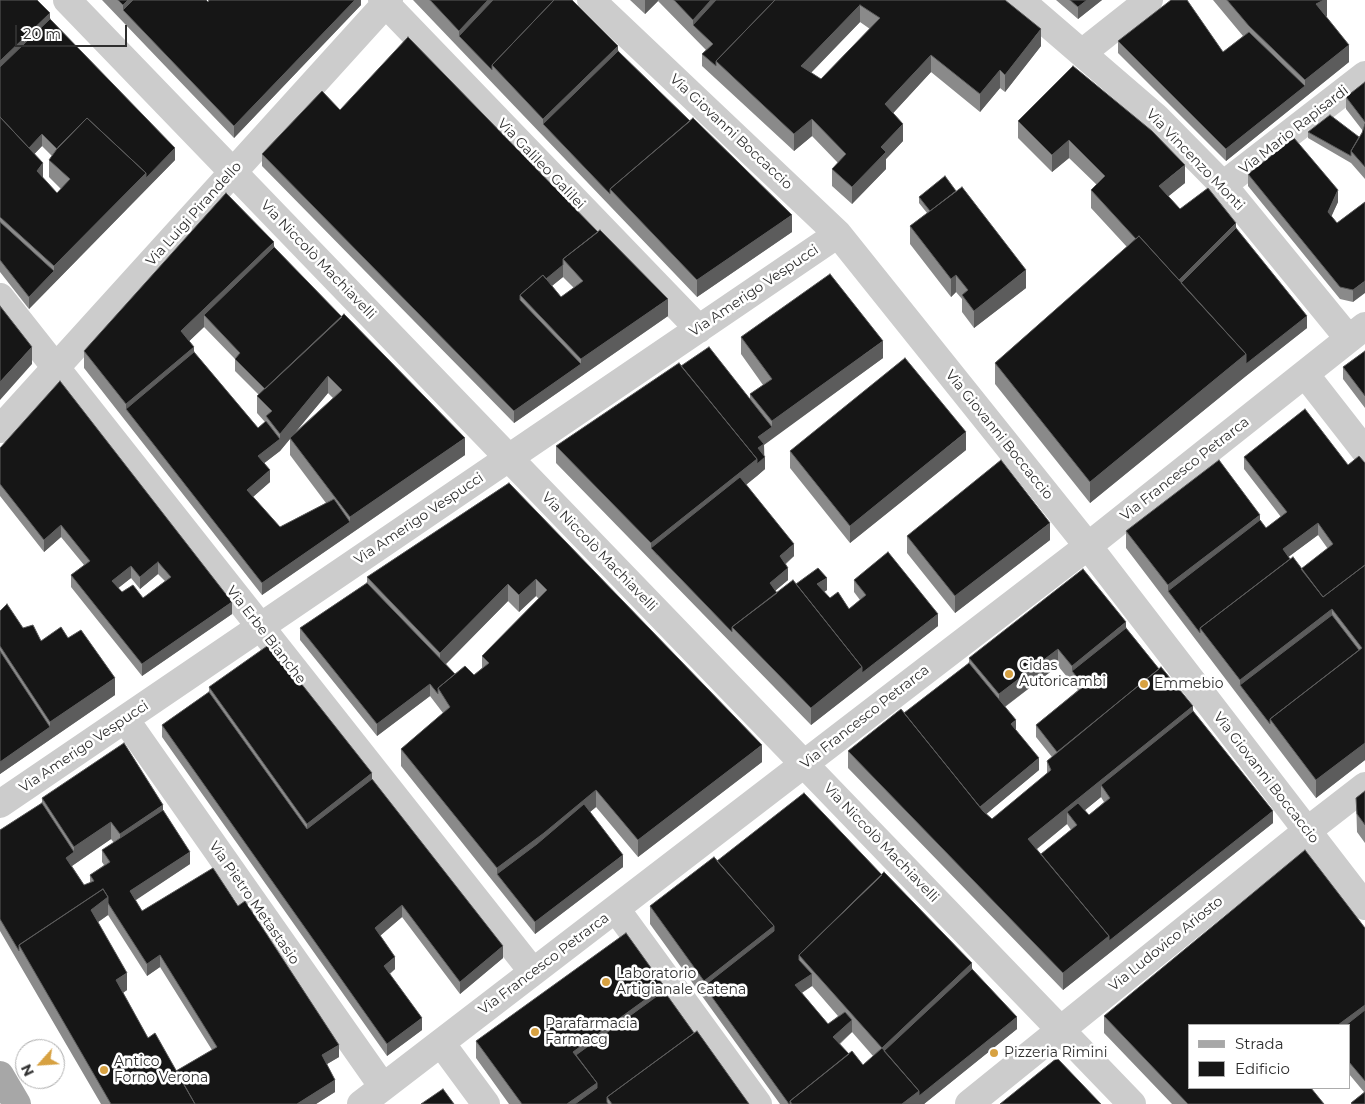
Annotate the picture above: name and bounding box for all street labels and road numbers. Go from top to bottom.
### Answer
street label: Via Giovanni Boccaccio [666,71,796,193]
street label: Via Mario Rapisardi [1236,82,1352,178]
street label: Via Vincenzo Monti [1142,106,1248,214]
street label: Via Galileo Galilei [494,115,588,213]
street label: Via Luigi Pirandello [143,158,245,270]
street label: Via Niccolò Machiavelli [257,197,379,323]
street label: Via Amerigo Vespucci [686,241,822,341]
street label: Via Giovanni Boccaccio [942,367,1056,503]
street label: Via Francesco Petrarca [1117,413,1253,525]
street label: Via Amerigo Vespucci [351,469,487,569]
street label: Via Niccolò Machiavelli [538,489,660,615]
street label: Via Erbe Bianche [223,583,309,687]
street label: Via Francesco Petrarca [797,661,933,773]
street label: Via Amerigo Vespucci [16,697,152,797]
street label: Via Giovanni Boccaccio [1210,709,1322,847]
street label: Via Niccolò Machiavelli [820,780,942,906]
street label: Via Pietro Metastasio [205,838,303,968]
street label: Via Ludovico Ariosto [1106,893,1226,995]
street label: Via Francesco Petrarca [476,909,612,1019]

